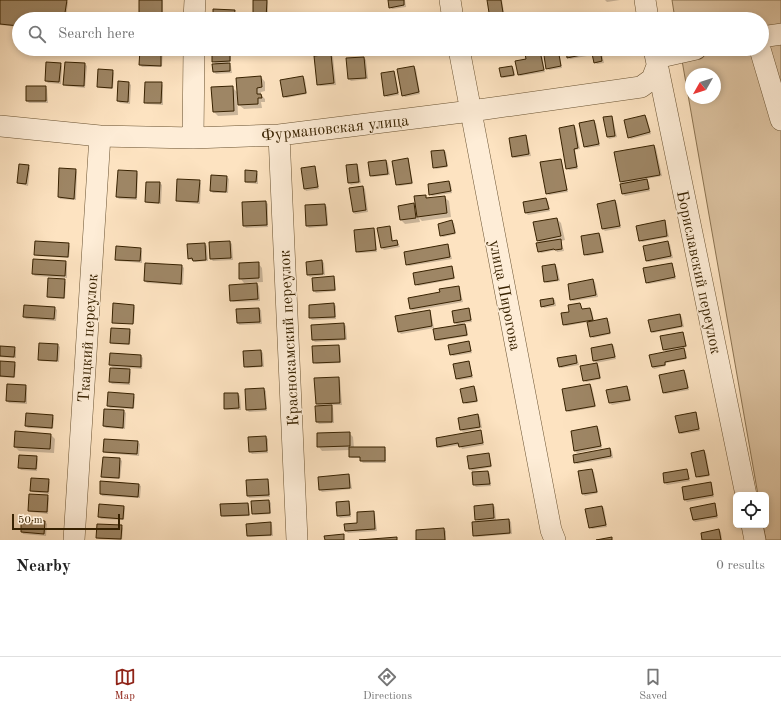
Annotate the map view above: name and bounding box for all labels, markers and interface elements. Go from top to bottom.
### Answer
search box [12,12,769,56]
icon: search [26,23,48,45]
text: Search here [58,27,135,42]
north arrow [685,68,721,104]
street label: Фурмановская улица [261,113,410,145]
street label: Бориславский переулок [673,189,723,356]
street label: улица Пирогова [485,239,523,352]
street label: Краснокамский переулок [277,249,303,427]
street label: Ткацкий переулок [77,273,101,403]
map controls [733,492,769,528]
button: locate [733,492,769,528]
scale bar [12,512,120,531]
text: 50 m [18,515,43,526]
text: Nearby [16,558,71,575]
text: 0 results [716,559,765,572]
tab: Map [114,666,136,704]
tab: Directions [363,666,412,704]
tab: Saved [639,666,667,704]

